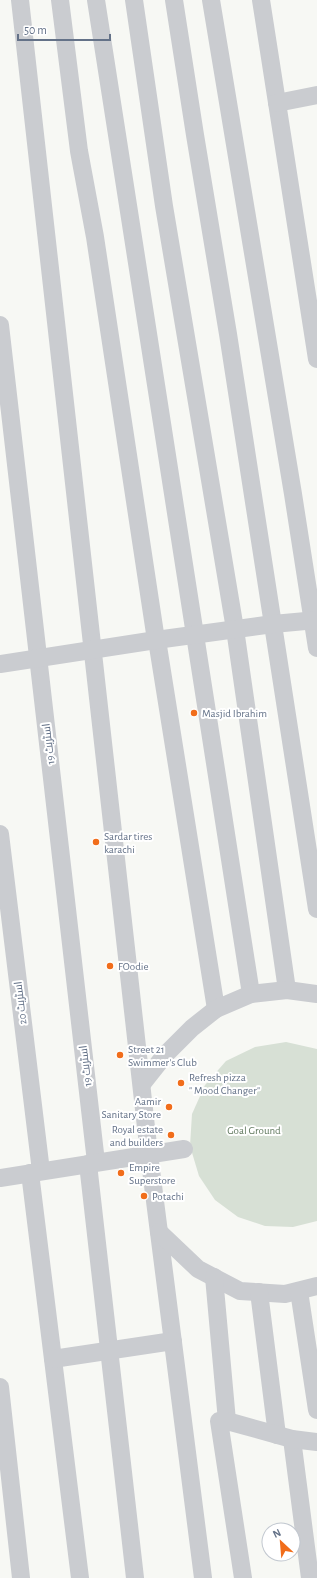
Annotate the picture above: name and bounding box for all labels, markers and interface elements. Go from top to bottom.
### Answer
scale bar [18,16,110,42]
text: 50 m [24,24,47,36]
marker: Masjid Ibrahim [189,708,199,718]
place label: Masjid Ibrahim [202,708,267,719]
street label: اسٹریٹ 19 [41,723,57,765]
place label: Sardar tires karachi [104,831,152,855]
marker: Sardar tires karachi [91,837,101,847]
marker: FOodie [105,961,115,971]
place label: FOodie [118,961,149,972]
street label: اسٹریٹ 20 [12,981,30,1025]
place label: Street 21 Swimmer's Club [128,1044,197,1068]
street label: اسٹریٹ 19 [78,1045,94,1087]
marker: Street 21 Swimmer's Club [115,1050,125,1060]
place label: Refresh pizza " Mood Changer" [189,1072,260,1096]
marker: Refresh pizza " Mood Changer" [176,1078,186,1088]
place label: Aamir Sanitary Store [102,1096,161,1120]
marker: Aamir Sanitary Store [164,1102,174,1112]
place label: Royal estate and builders [110,1124,163,1148]
park label: Goal Ground [227,1125,281,1136]
marker: Royal estate and builders [166,1130,176,1140]
place label: Empire Superstore [129,1162,175,1186]
marker: Empire Superstore [116,1168,126,1178]
marker: Potachi [139,1191,149,1201]
place label: Potachi [152,1191,184,1202]
north arrow [261,1522,301,1562]
text: N [271,1527,283,1540]

